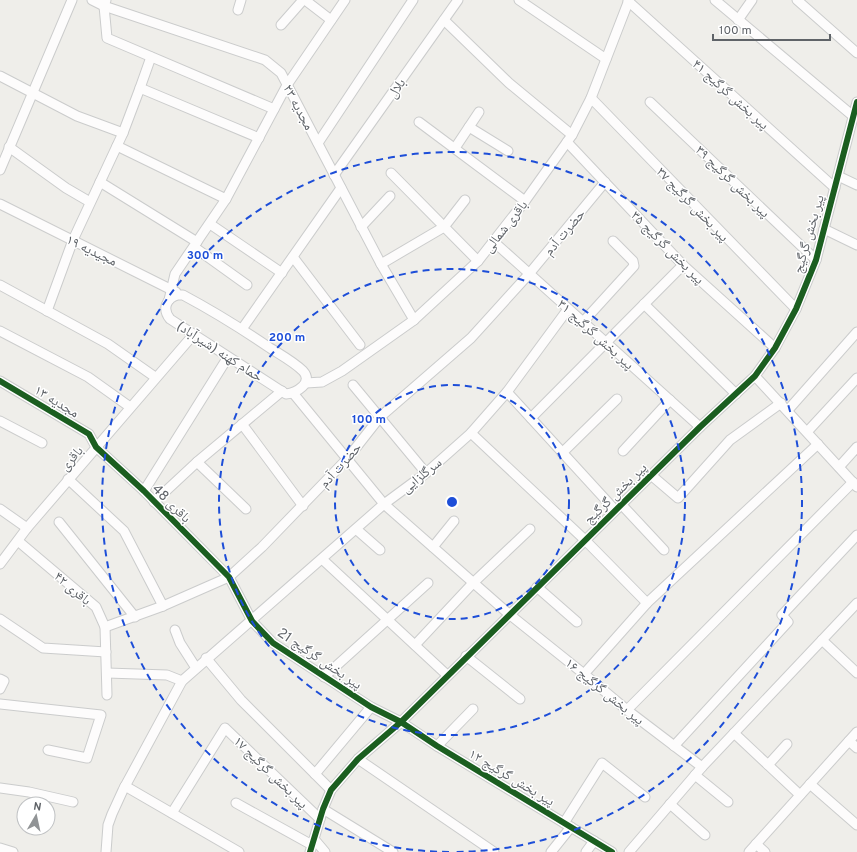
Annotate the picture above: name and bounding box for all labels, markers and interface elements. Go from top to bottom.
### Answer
scale bar [713,16,830,42]
text: 100 m [719,23,752,39]
street label: پیر بخش گرگیج ۴۱ [688,56,772,134]
street label: بلال [384,75,410,102]
street label: مجدیه ۲۳ [279,82,317,133]
street label: پیر بخش گرگیج ۳۹ [691,142,773,222]
street label: پیر بخش گرگیج ۳۷ [652,164,732,246]
street label: پیر بخش گرگیج [790,193,829,276]
street label: باقری شمالی [480,197,532,257]
street label: حضرت آدم [541,206,590,260]
street label: پیر بخش گرگیج ۳۵ [627,208,707,289]
street label: مجیدیه ۱۹ [63,232,120,271]
text: 300 m [187,248,223,264]
street label: پیر بخش گرگیج ۳۱ [553,296,637,374]
street label: حمام کهنه (شیرآباد) [173,318,266,386]
text: 200 m [269,330,305,346]
street label: مجدیه ۱۳ [31,382,82,422]
text: 100 m [352,412,386,428]
street label: حضرت آدم [316,440,366,492]
street label: باقری [57,443,88,475]
street label: سرگلزایی [398,455,446,498]
street label: پیر بخش گرگیج [581,460,651,528]
street label: باقری 48 [148,481,194,527]
centre of rings [445,495,459,509]
street label: باقری ۴۲ [50,569,94,610]
street label: پیر بخش گرگیج 21 [274,625,365,694]
street label: پیر بخش گرگیج ۱۶ [561,655,647,729]
street label: پیر بخش گرگیج ۱۷ [229,733,311,813]
street label: پیر بخش گرگیج ۱۲ [465,746,557,811]
north arrow [16,796,56,836]
text: N [32,800,42,815]

